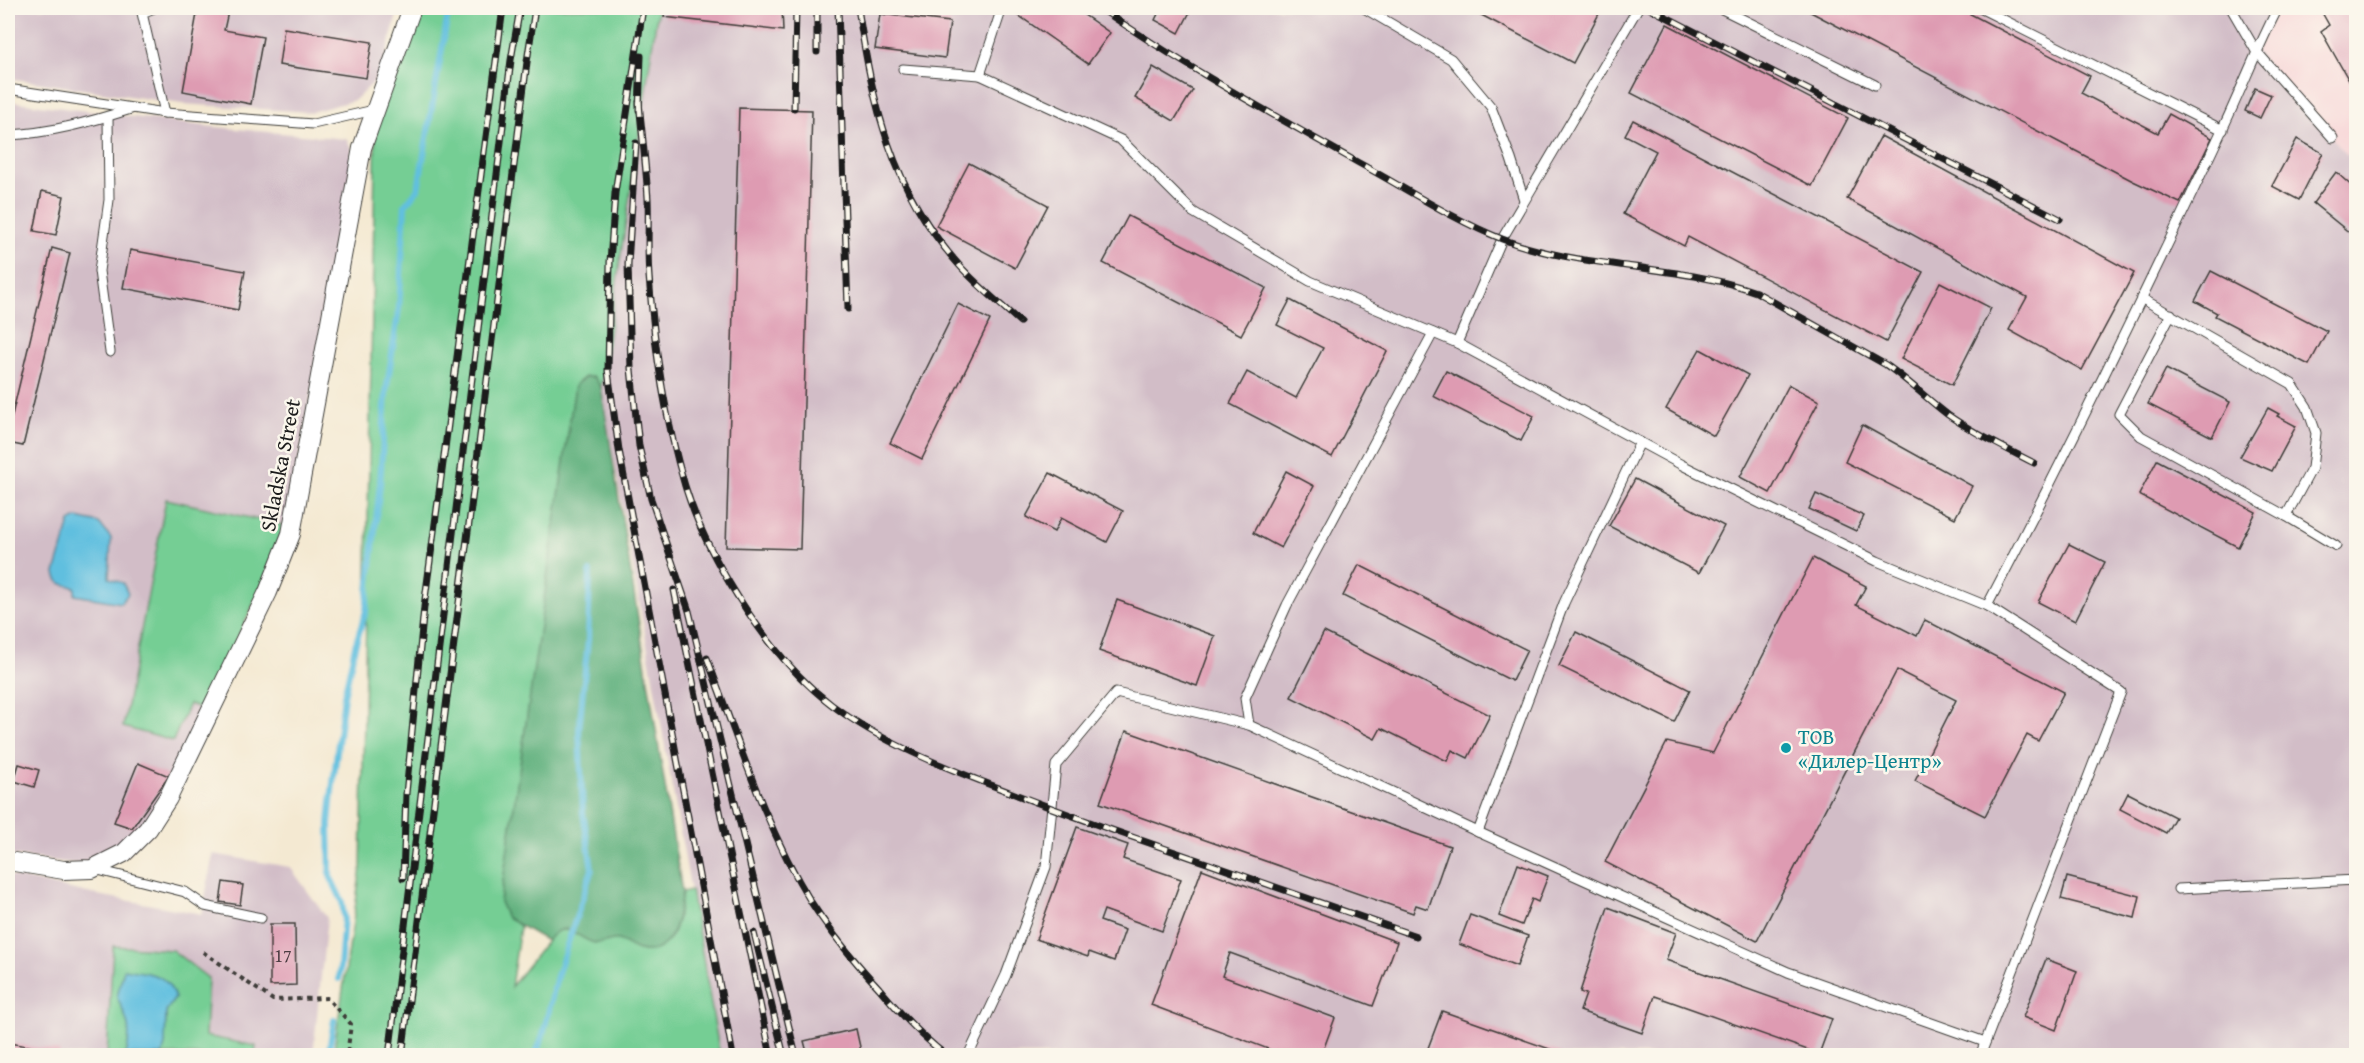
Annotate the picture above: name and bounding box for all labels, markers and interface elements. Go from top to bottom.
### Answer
street label: Skladska Street [252,395,308,534]
place label: ТОВ «Дилер-Центр» [1798,721,1942,776]
marker: ТОВ «Дилер-Центр» [1779,741,1793,755]
house number: 17 [274,942,292,969]

